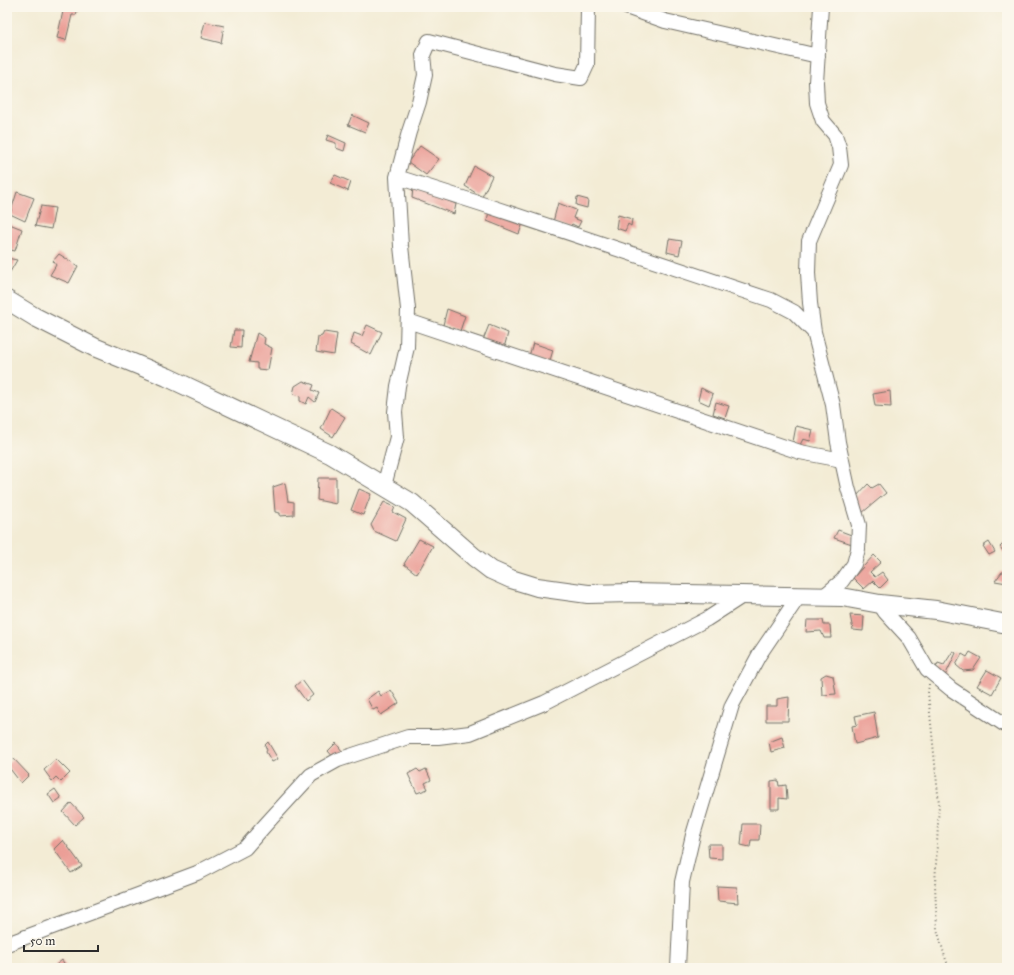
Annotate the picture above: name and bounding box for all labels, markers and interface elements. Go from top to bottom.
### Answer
scale bar [24,927,98,953]
text: 50 m [30,934,55,948]

